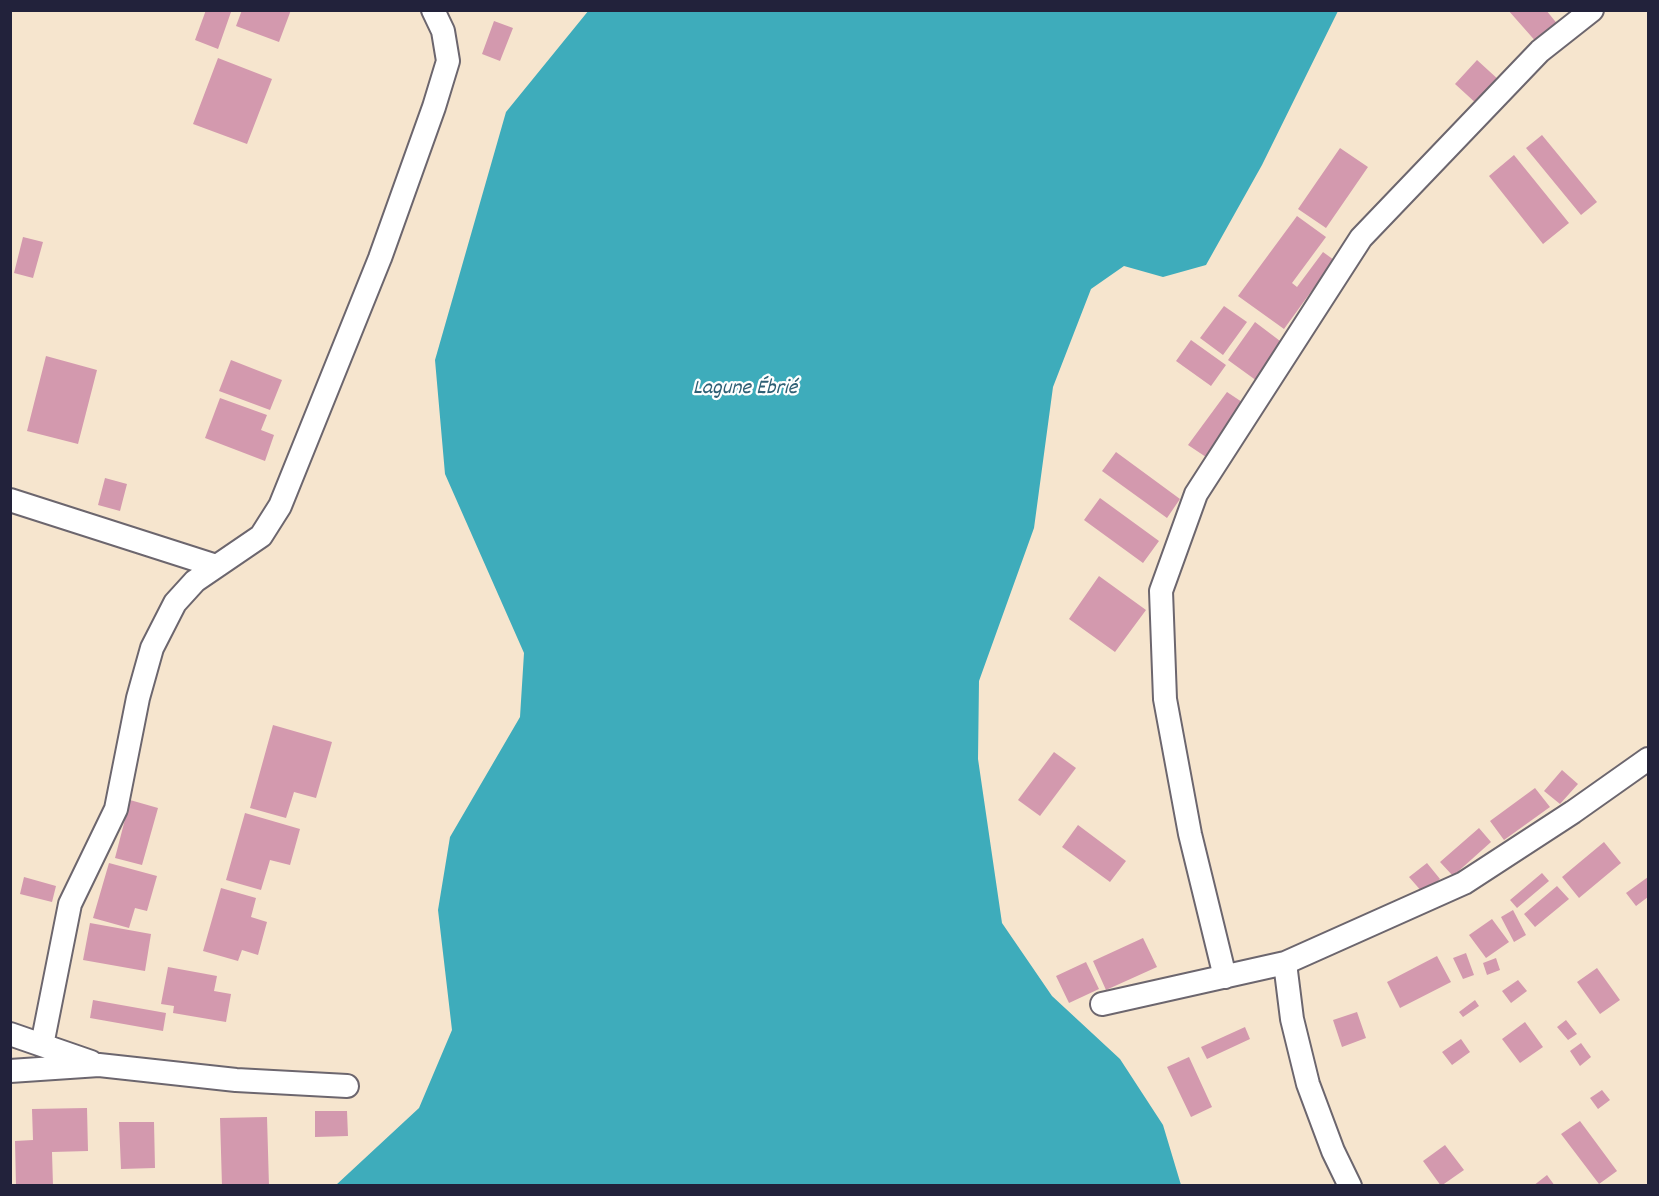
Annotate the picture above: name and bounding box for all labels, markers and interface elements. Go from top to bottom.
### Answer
water label: Lagune Ébrié [693,377,797,403]

